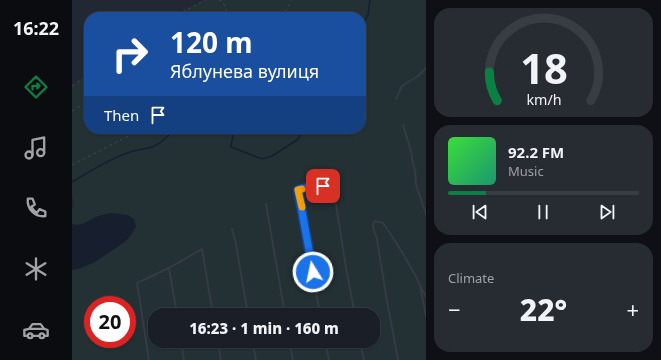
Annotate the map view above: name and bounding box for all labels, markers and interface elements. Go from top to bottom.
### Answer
text: 16:22 [13,16,59,40]
text: 120 m [170,23,253,61]
icon: right [104,28,156,80]
text: 18 [520,39,567,95]
text: Яблунева вулиця [170,59,319,83]
icon: directions [22,73,50,101]
text: km/h [526,89,561,108]
icon: arrive [147,104,169,126]
text: Then [104,105,139,125]
icon: music [22,134,50,162]
text: 92.2 FM [508,142,564,162]
text: Music [508,162,544,180]
pin [306,169,340,203]
icon: arrive [312,175,334,197]
icon: phone [22,194,50,222]
icon: previous [469,201,491,223]
icon: pause [532,201,554,223]
icon: next [596,201,618,223]
position arrow [292,251,334,293]
icon: climate [22,255,50,283]
text: Climate [448,269,494,287]
text: 22° [520,289,567,330]
text: − [448,294,461,324]
text: + [626,294,639,324]
speed limit sign: 20 [84,296,136,348]
icon: car [22,316,50,344]
text: 16:23 · 1 min · 160 m [189,318,339,338]

